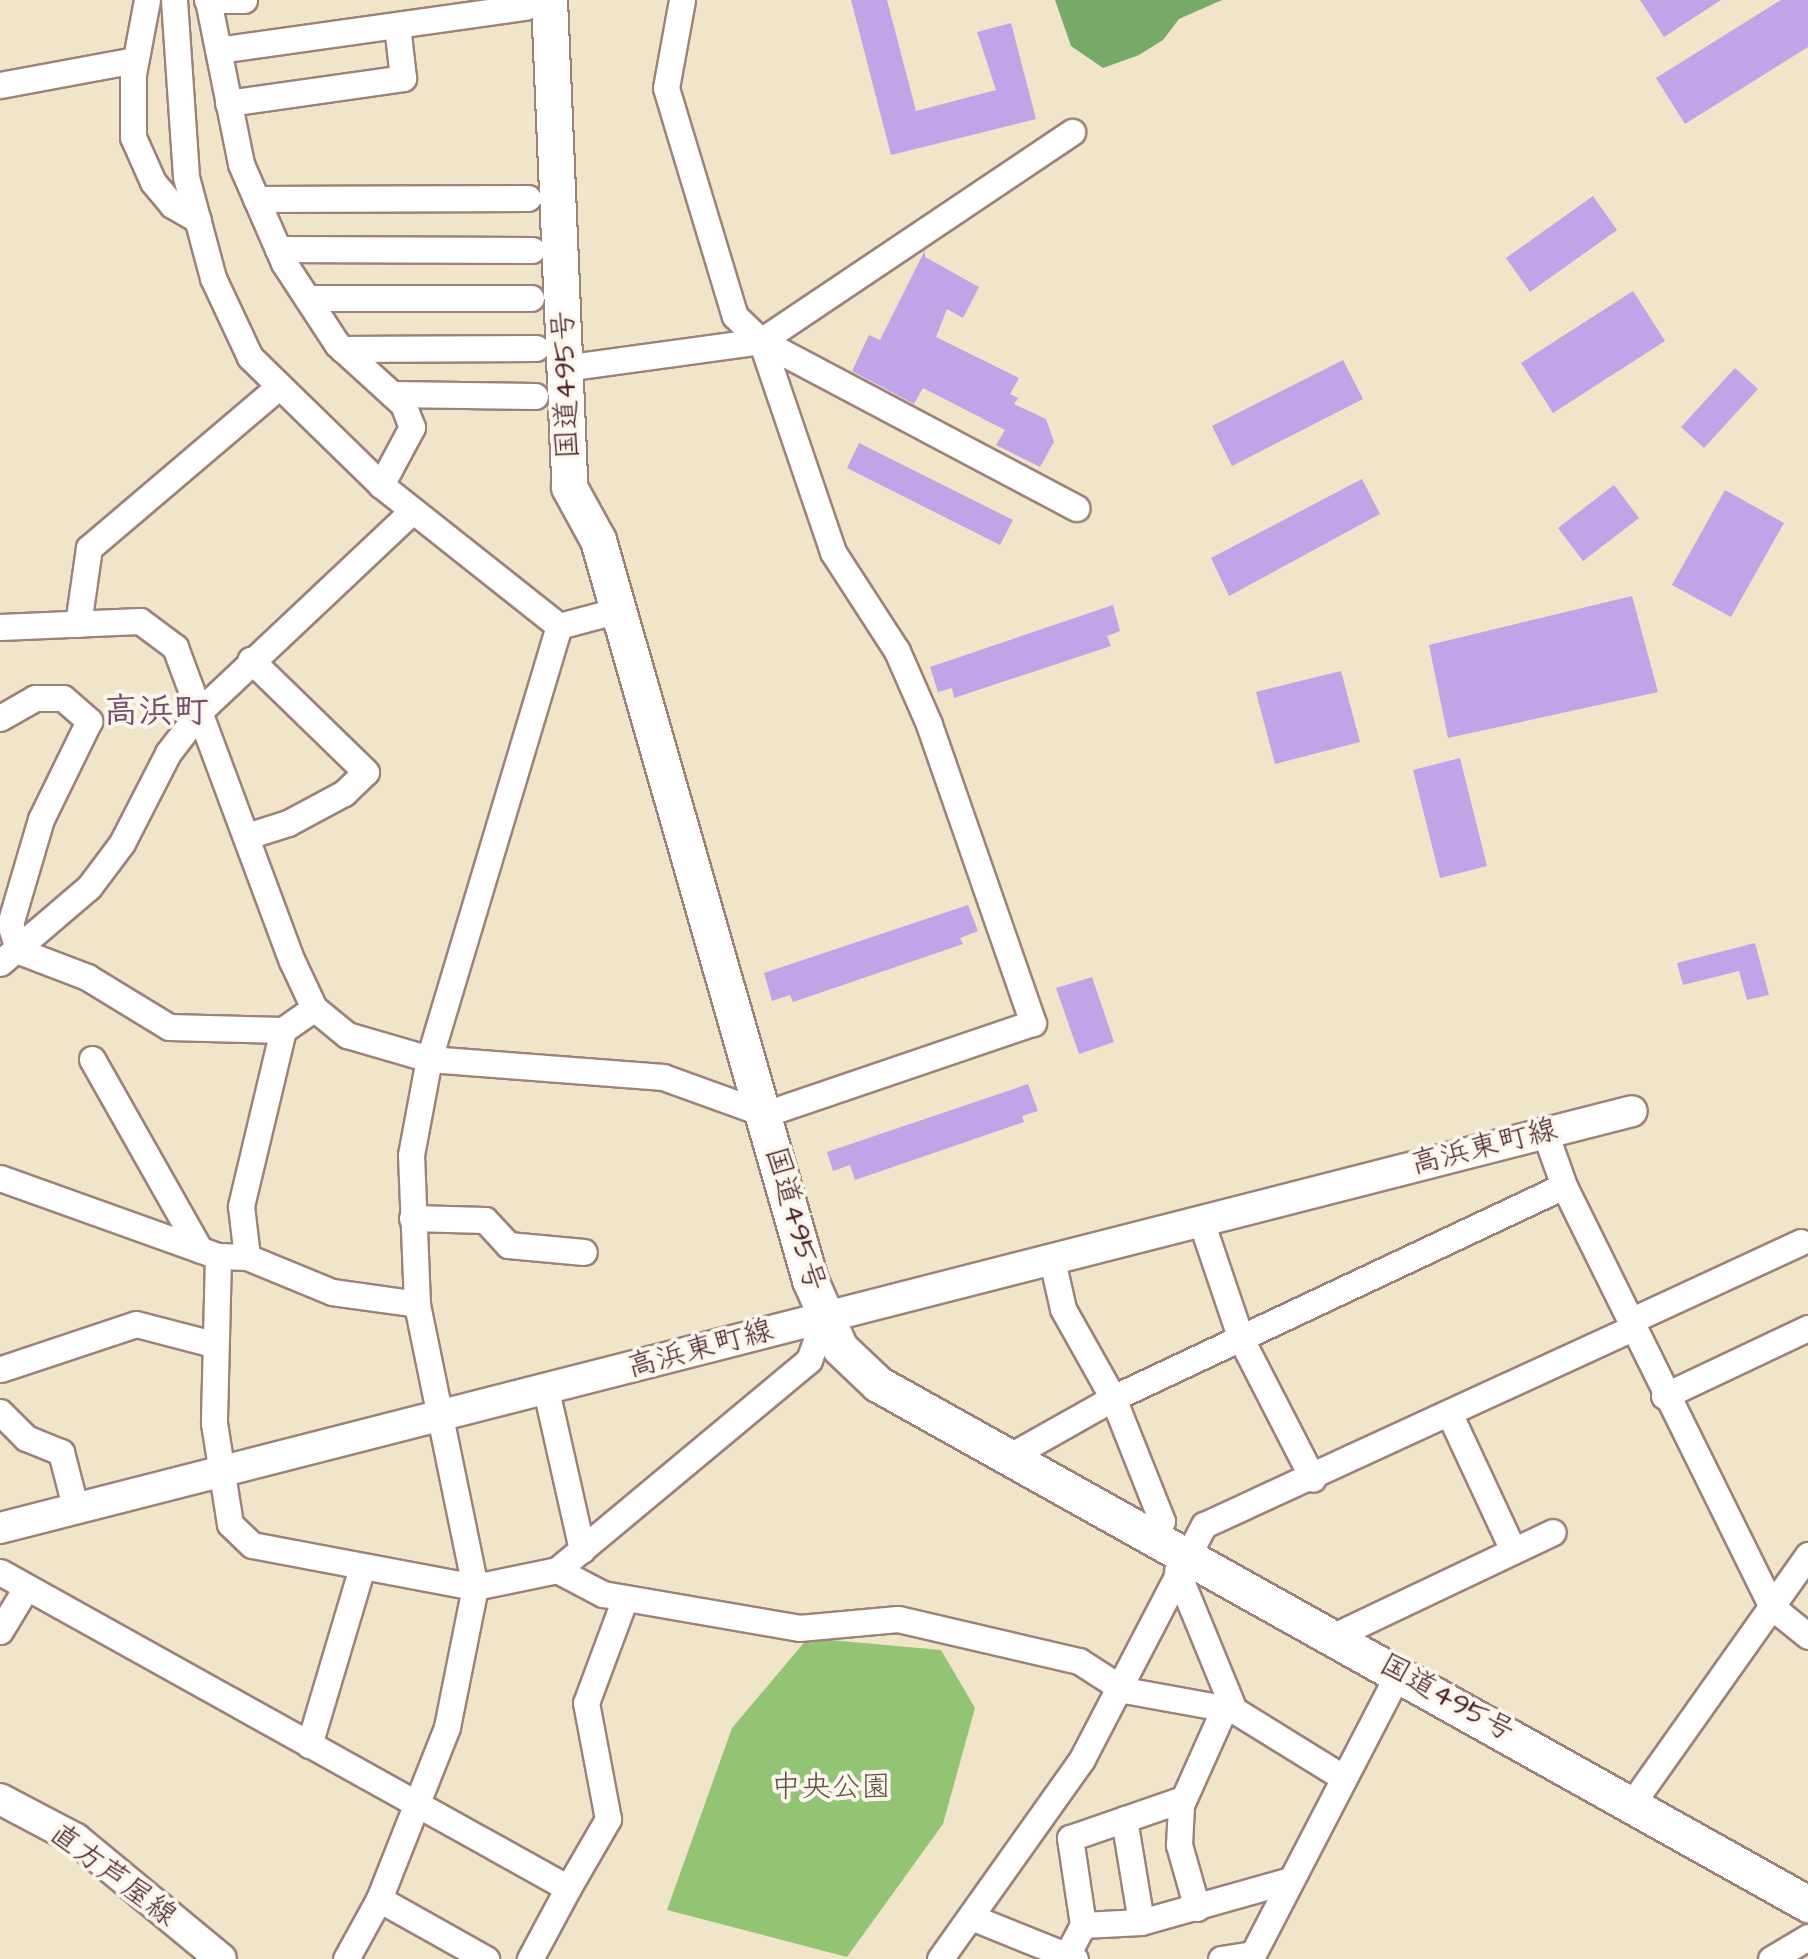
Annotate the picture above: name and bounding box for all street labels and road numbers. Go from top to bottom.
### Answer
street label: 国道495号 [545,310,587,460]
street label: 高浜東町線 [1407,1111,1561,1183]
street label: 国道495号 [757,1143,833,1295]
street label: 高浜東町線 [623,1312,777,1386]
street label: 国道495号 [1373,1646,1521,1750]
street label: 直方芦屋線 [42,1815,184,1935]

